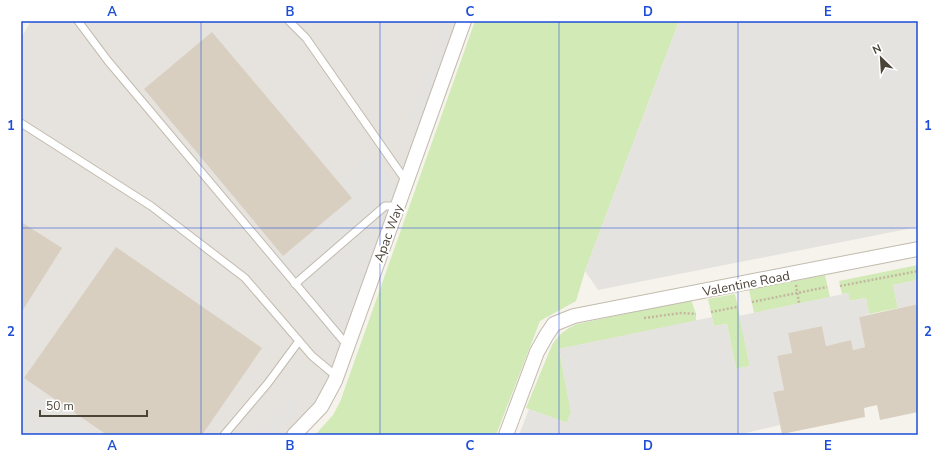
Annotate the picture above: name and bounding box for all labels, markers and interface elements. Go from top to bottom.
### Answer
text: A [107,3,117,21]
text: B [286,3,295,21]
text: C [466,3,475,21]
text: D [643,3,653,21]
text: E [824,3,832,21]
north arrow [861,38,901,78]
text: N [870,41,884,58]
text: 1 [7,117,15,135]
text: 1 [924,117,932,135]
street label: Apac Way [370,202,408,265]
street label: Valentine Road [700,267,791,301]
text: 2 [7,323,15,341]
text: 2 [924,323,932,341]
scale bar [40,392,147,418]
text: 50 m [46,398,74,414]
text: A [107,437,117,455]
text: B [286,437,295,455]
text: C [466,437,475,455]
text: D [643,437,653,455]
text: E [824,437,832,455]

